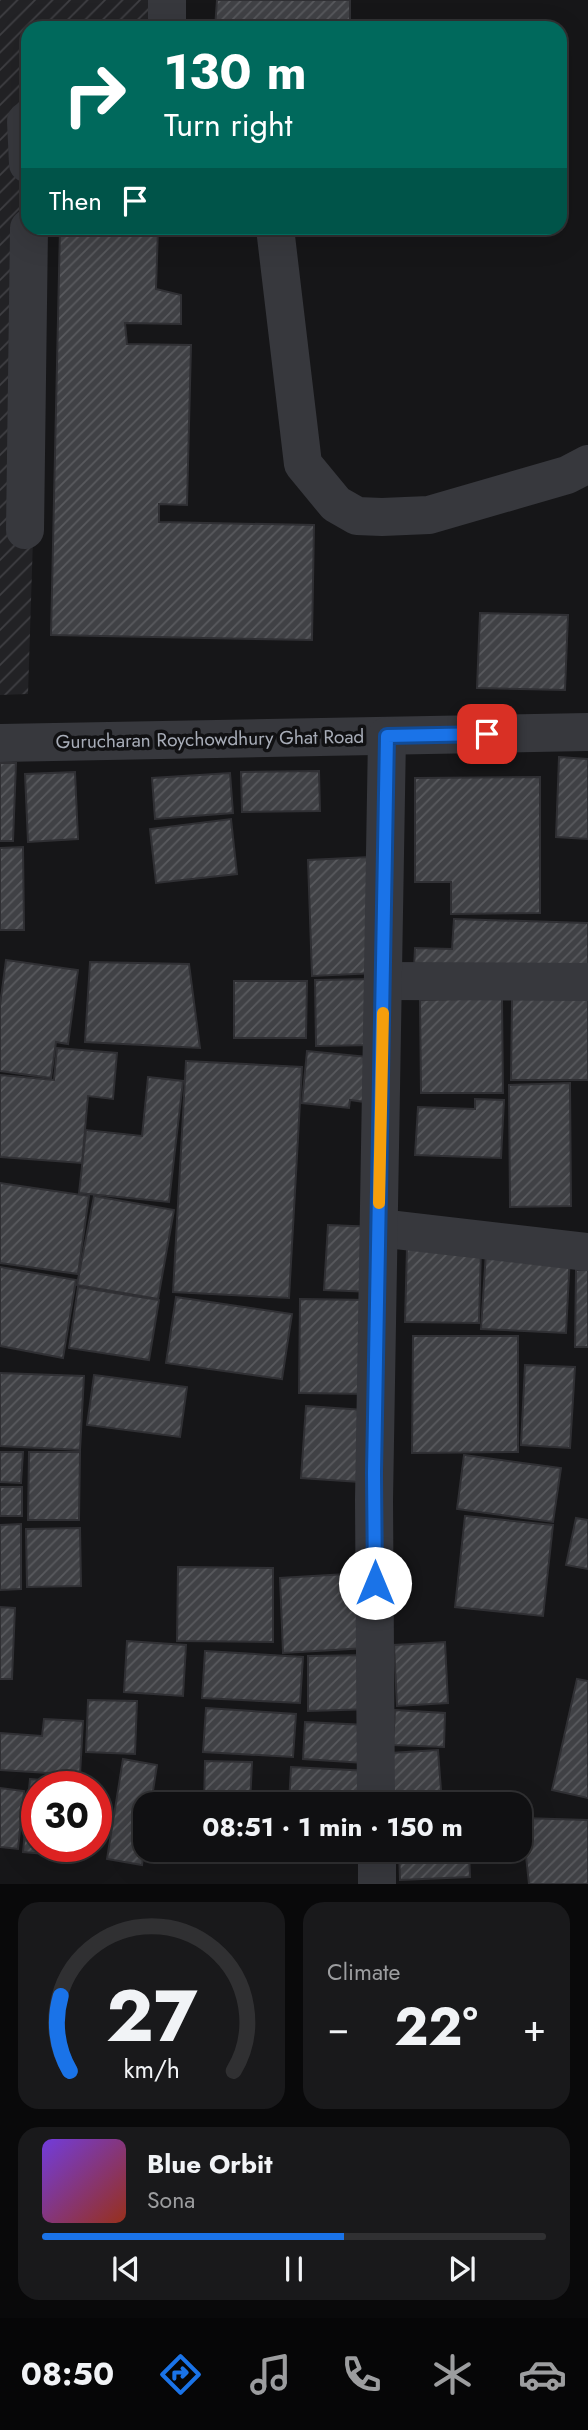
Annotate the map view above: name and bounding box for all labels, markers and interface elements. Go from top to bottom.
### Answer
text: 130 m [164,37,307,107]
icon: right [49,49,140,140]
text: Turn right [164,102,293,148]
text: Then [49,182,102,220]
icon: arrive [116,182,154,220]
pin [457,704,517,764]
icon: arrive [468,715,506,753]
street label: Gurucharan Roychowdhury Ghat Road [55,723,365,755]
position arrow [338,1546,412,1620]
speed limit sign: 30 [21,1771,112,1862]
text: 08:51 · 1 min · 150 m [202,1808,463,1846]
text: Climate [327,1955,400,1989]
text: 27 [106,1964,197,2069]
text: 22° [394,1989,478,2065]
text: − [327,2000,349,2055]
text: + [523,2000,546,2055]
text: km/h [123,2051,180,2087]
text: Blue Orbit [147,2145,272,2183]
text: Sona [147,2183,195,2217]
icon: previous [107,2250,145,2288]
icon: pause [275,2250,313,2288]
icon: next [443,2250,481,2288]
icon: directions [156,2350,205,2399]
icon: music [246,2350,295,2399]
icon: phone [337,2350,386,2399]
icon: climate [428,2350,477,2399]
icon: car [518,2350,567,2399]
text: 08:50 [21,2351,114,2397]

